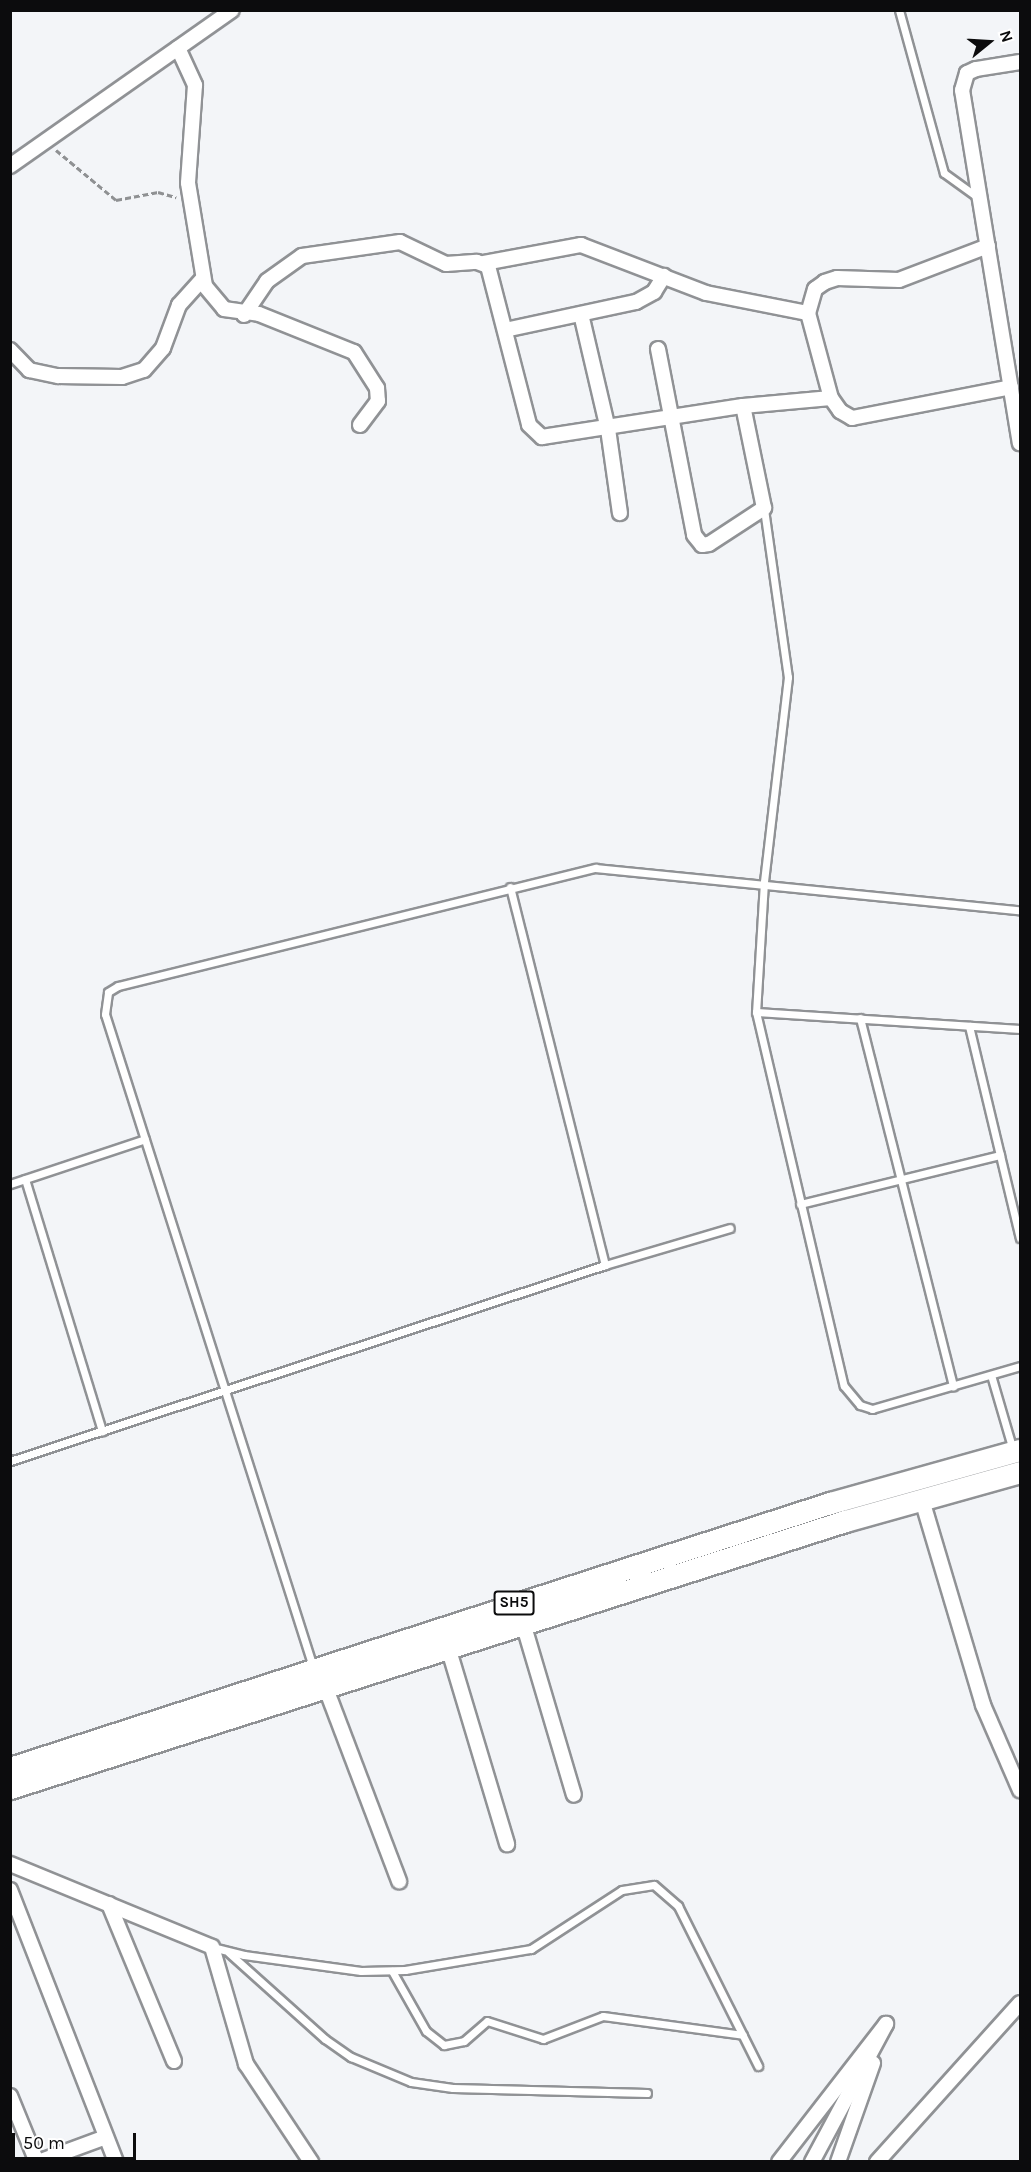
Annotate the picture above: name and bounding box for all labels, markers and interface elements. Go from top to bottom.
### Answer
north arrow [959,12,1019,72]
text: N [996,28,1017,45]
road number: SH5 [493,1591,535,1615]
scale bar [15,2121,140,2159]
text: 50 m [23,2132,65,2154]

